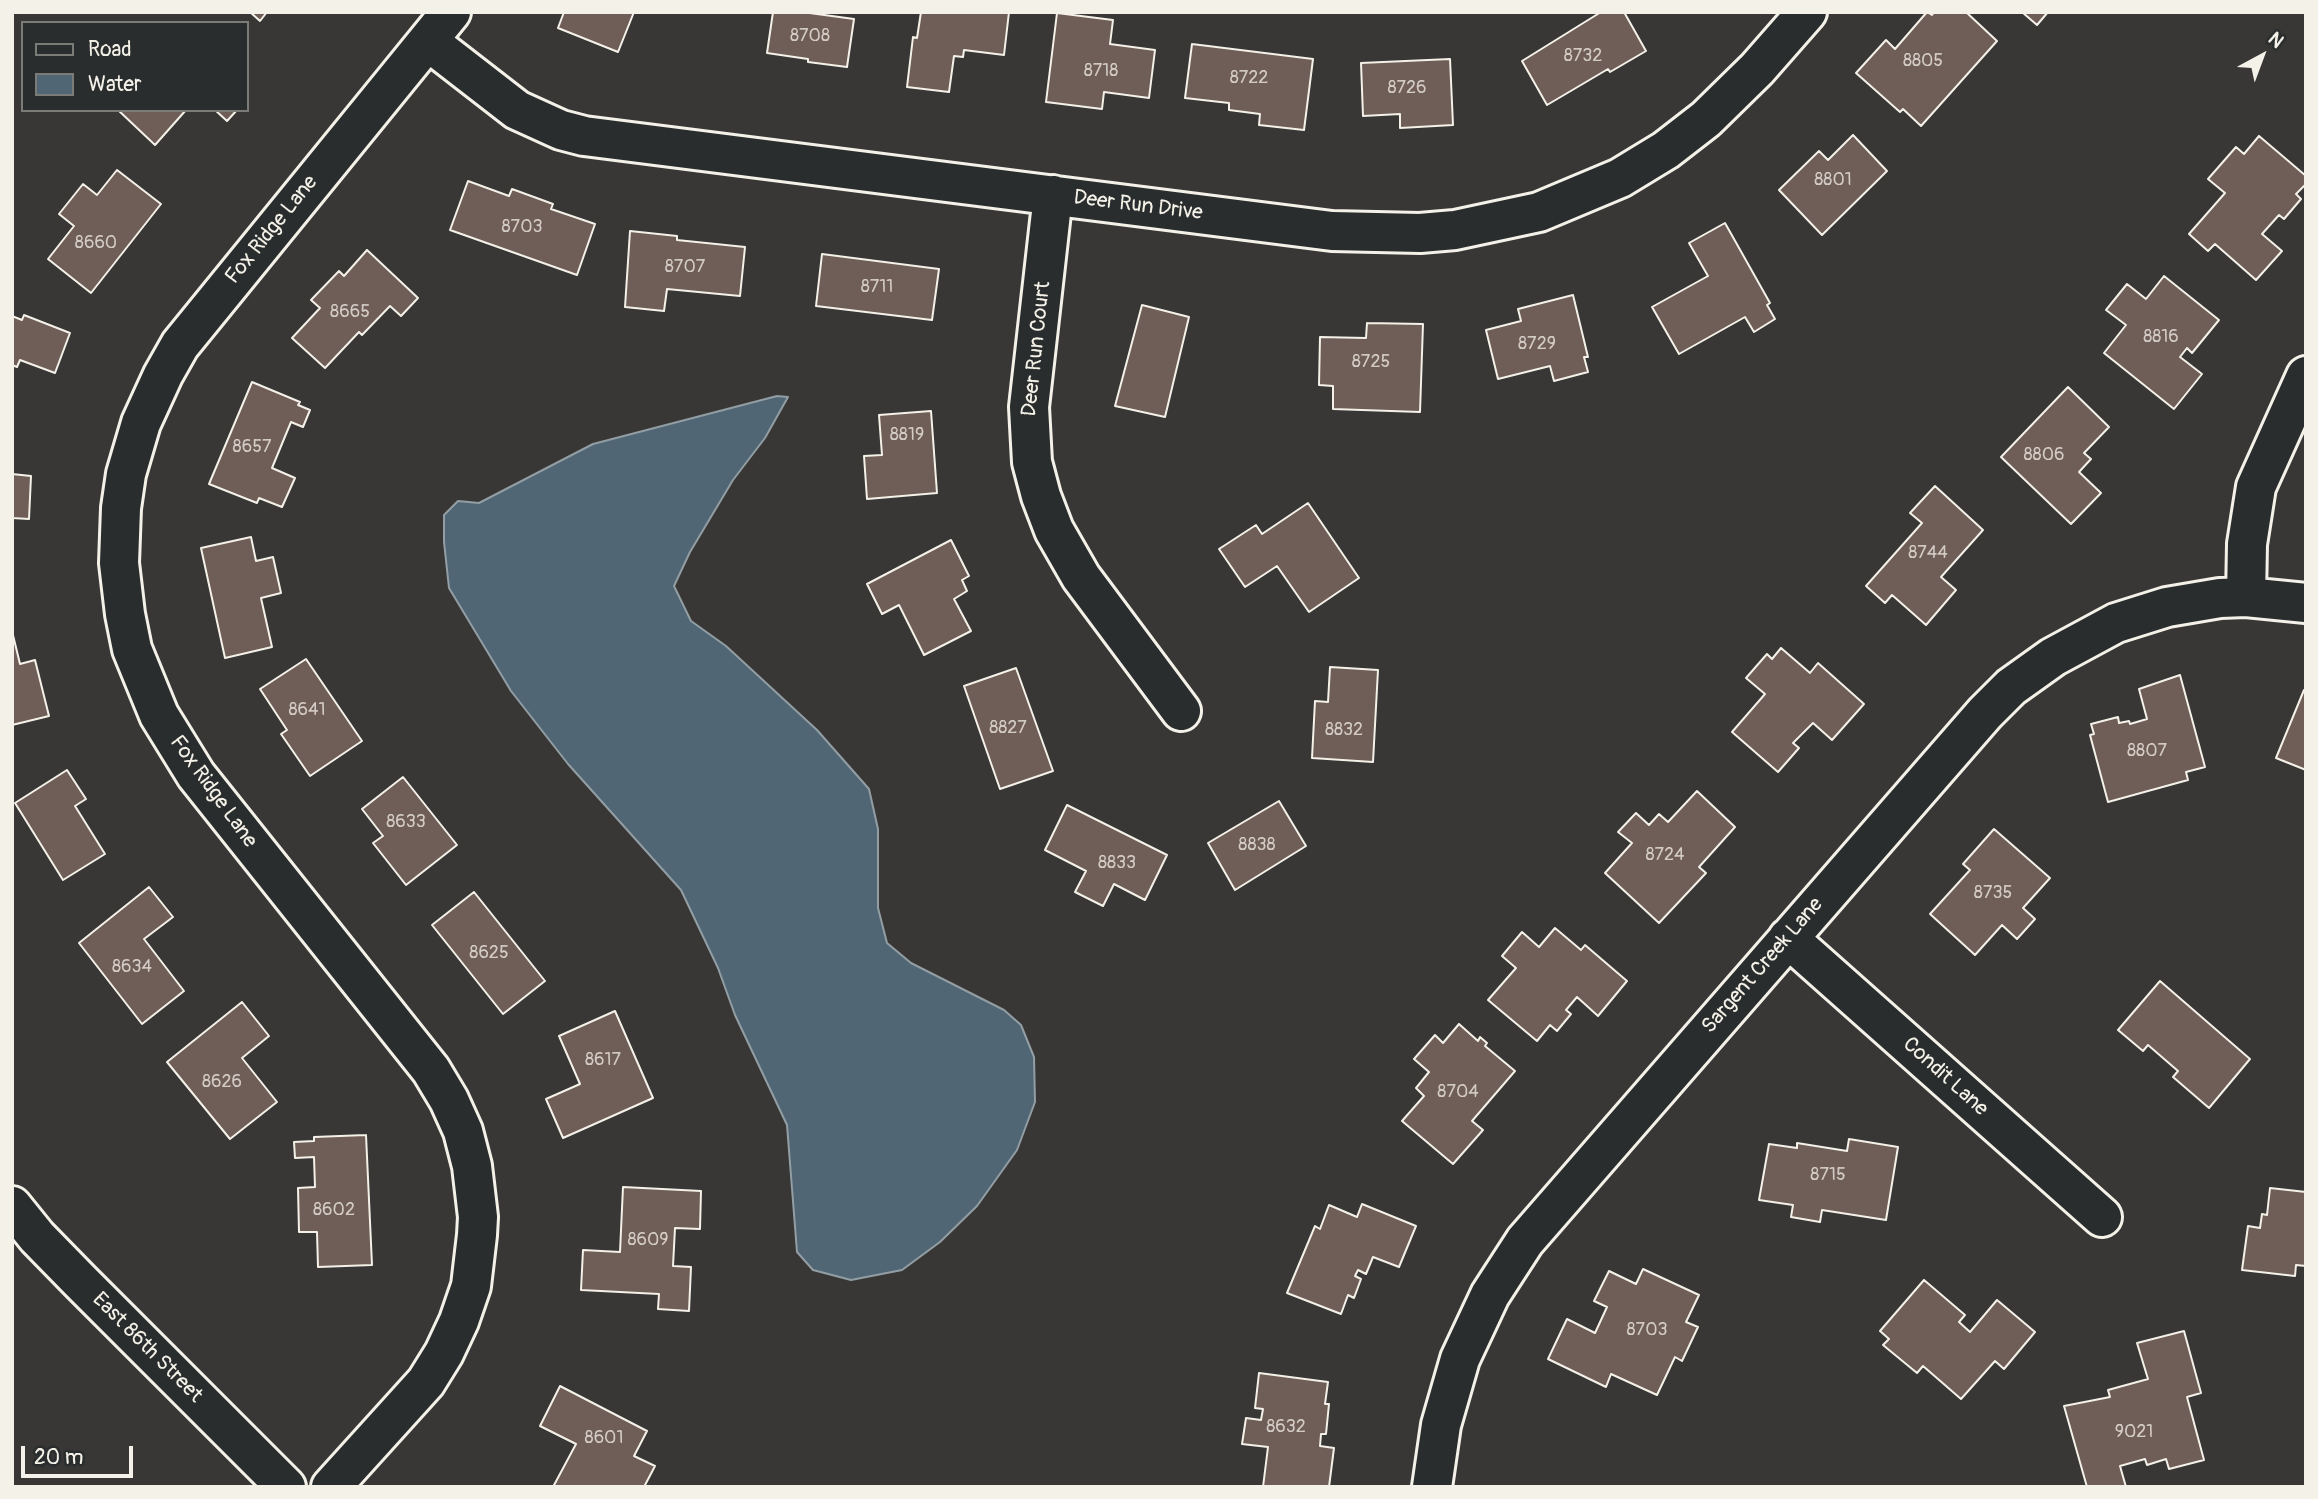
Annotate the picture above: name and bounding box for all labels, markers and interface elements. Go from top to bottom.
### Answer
legend [21,21,248,112]
north arrow [2227,21,2297,91]
house number: 8708 [790,25,830,47]
text: N [2263,27,2288,53]
text: Road [88,36,132,63]
house number: 8732 [1564,45,1602,67]
house number: 8805 [1903,50,1943,72]
house number: 8718 [1084,60,1118,82]
house number: 8722 [1230,67,1268,89]
text: Water [88,71,141,98]
house number: 8726 [1387,77,1427,99]
house number: 8801 [1814,169,1852,191]
street label: Fox Ridge Lane [221,171,323,289]
street label: Deer Run Drive [1072,186,1204,226]
house number: 8703 [502,216,542,238]
house number: 8660 [75,232,117,254]
house number: 8707 [665,256,705,278]
house number: 8711 [861,276,893,298]
street label: Deer Run Court [1017,280,1057,418]
house number: 8665 [330,301,370,323]
house number: 8816 [2143,326,2179,348]
house number: 8729 [1518,333,1556,355]
house number: 8725 [1352,351,1390,373]
house number: 8819 [890,424,924,446]
house number: 8657 [233,436,271,458]
house number: 8806 [2024,444,2064,466]
house number: 8744 [1908,542,1948,564]
house number: 8641 [288,699,326,721]
house number: 8827 [989,717,1027,739]
house number: 8832 [1325,719,1363,741]
street label: Fox Ridge Lane [164,731,262,853]
house number: 8807 [2127,740,2167,762]
house number: 8633 [386,811,426,833]
house number: 8838 [1238,834,1276,856]
house number: 8724 [1645,844,1685,866]
house number: 8833 [1098,852,1136,874]
house number: 8735 [1974,882,2012,904]
street label: Sargent Creek Lane [1697,893,1829,1039]
house number: 8625 [469,942,509,964]
house number: 8634 [112,956,152,978]
street label: Condit Lane [1897,1032,1993,1122]
house number: 8617 [585,1049,621,1071]
house number: 8626 [202,1071,242,1093]
house number: 8704 [1437,1081,1479,1103]
house number: 8715 [1810,1164,1846,1186]
house number: 8602 [313,1199,355,1221]
house number: 8609 [627,1229,669,1251]
street label: East 86th Street [87,1288,207,1408]
house number: 8703 [1627,1319,1667,1341]
house number: 8632 [1266,1416,1306,1438]
house number: 9021 [2115,1421,2153,1443]
house number: 8601 [585,1427,623,1449]
scale bar [24,1432,136,1476]
text: 20 m [34,1444,83,1471]

